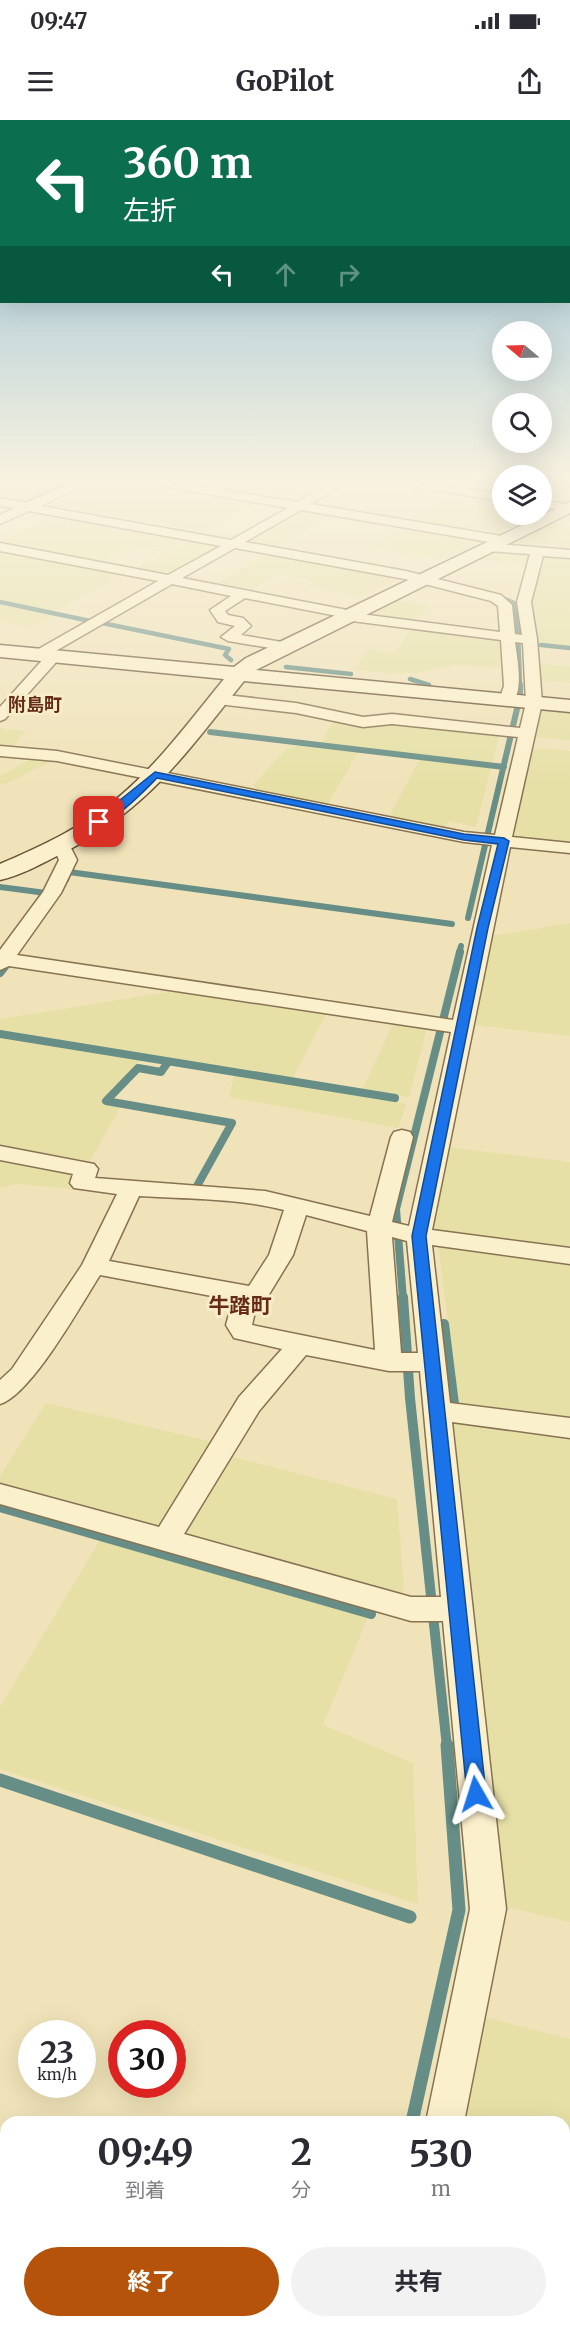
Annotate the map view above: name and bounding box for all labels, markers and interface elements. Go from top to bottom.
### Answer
text: 09:47 [30,7,88,35]
text: GoPilot [236,64,334,98]
icon: menu [24,65,57,98]
icon: share [513,65,546,98]
text: 360 m [123,137,252,189]
icon: left [24,144,102,222]
text: 左折 [123,193,177,227]
icon: left [206,258,239,291]
icon: ahead [269,258,302,291]
icon: right [332,258,365,291]
north arrow [492,321,552,381]
map controls [492,321,552,525]
button: search [492,393,552,453]
button: layers [492,465,552,525]
district label: 附島町 [8,693,62,716]
pin [73,796,124,847]
icon: arrive [82,805,115,838]
district label: 牛踏町 [209,1292,272,1319]
position arrow [444,1762,508,1826]
speed limit sign: 30 [108,2020,186,2098]
text: 23 [40,2033,74,2071]
text: km/h [37,2065,77,2084]
text: 09:49 [97,2130,193,2175]
text: 2 [291,2130,312,2175]
text: 530 [409,2132,473,2177]
text: m [431,2176,451,2201]
text: 到着 [125,2177,165,2202]
text: 分 [291,2177,311,2202]
button: 終了 [24,2247,279,2316]
button: 共有 [291,2247,546,2316]

